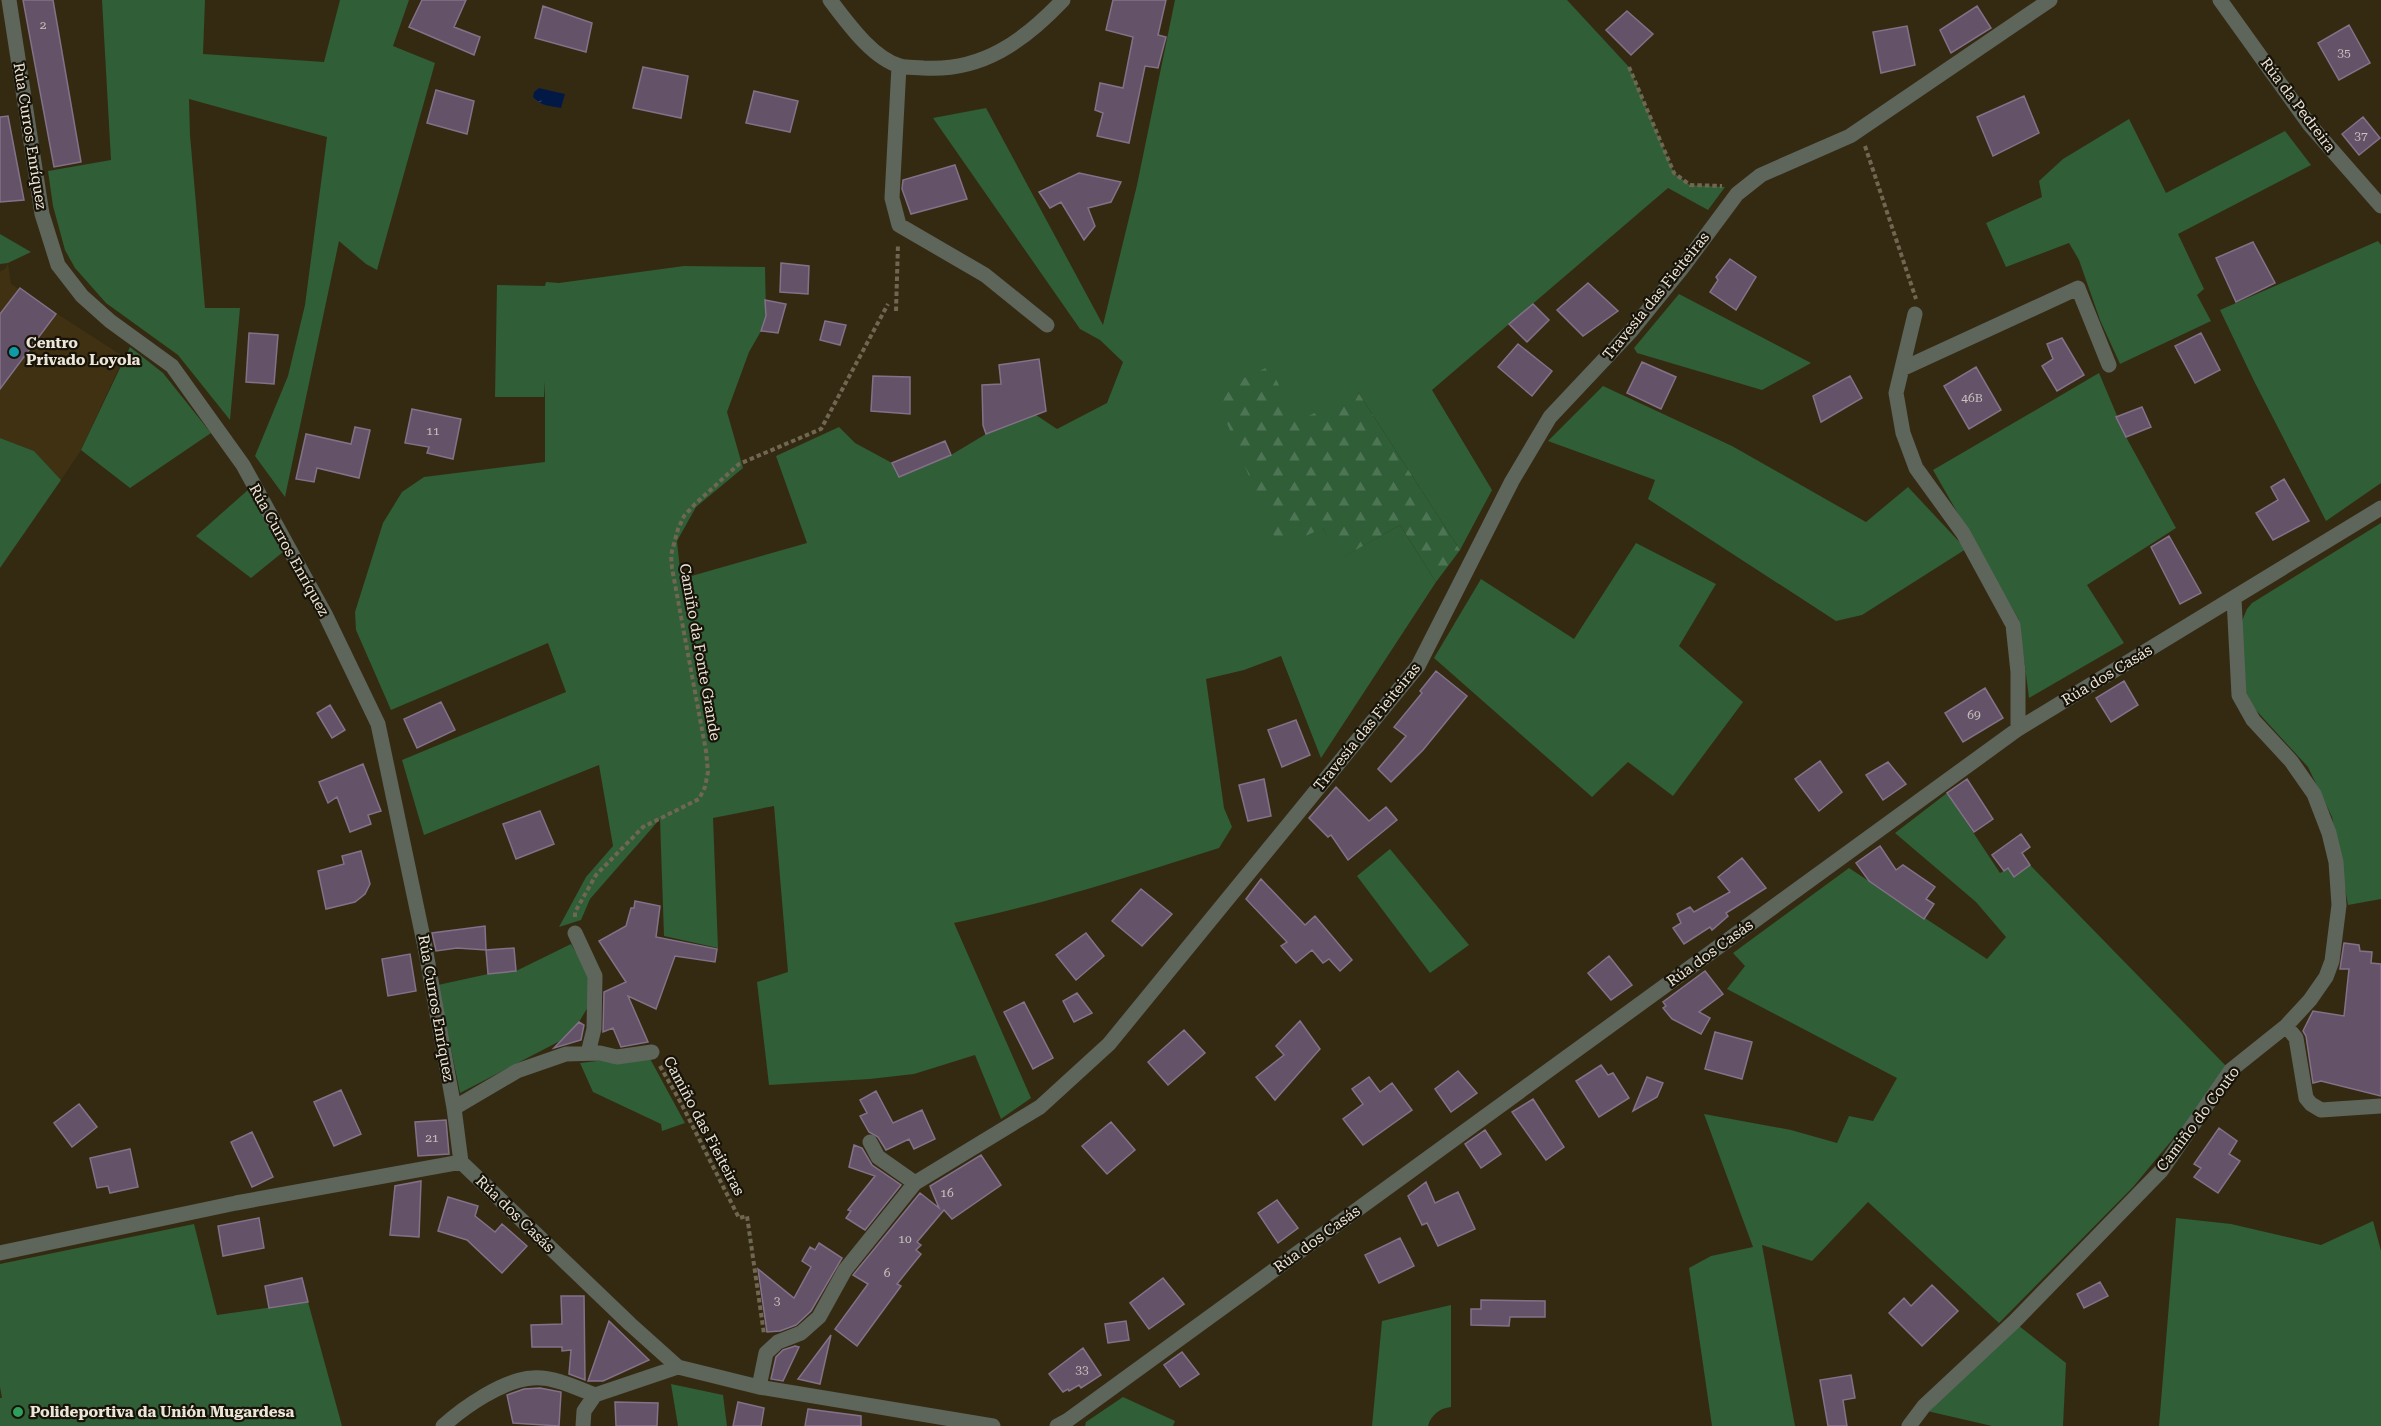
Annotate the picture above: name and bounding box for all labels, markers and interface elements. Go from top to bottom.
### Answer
house number: 2 [40,18,47,32]
house number: 35 [2337,46,2351,60]
street label: Rúa da Pedreira [2257,54,2339,156]
street label: Rúa Curros Enríquez [10,61,50,211]
house number: 37 [2354,129,2368,143]
street label: Travesía das Fieiteiras [1599,228,1713,364]
place label: Centro Privado Loyola [26,334,141,369]
marker: Centro Privado Loyola [7,345,21,359]
house number: 46B [1961,391,1983,405]
house number: 11 [426,424,440,438]
street label: Rúa Curros Enríquez [245,481,333,619]
street label: Camiño da Fonte Grande [676,562,724,742]
street label: Rúa dos Casás [2058,641,2156,709]
street label: Travesía das Fieiteiras [1310,659,1424,795]
house number: 69 [1967,708,1981,722]
street label: Rúa dos Casás [1663,916,1757,990]
street label: Rúa Curros Enríquez [414,933,458,1083]
street label: Camiño das Fieiteiras [660,1053,748,1199]
street label: Camiño do Couto [2153,1063,2243,1175]
house number: 21 [425,1131,439,1145]
street label: Rúa dos Casás [472,1172,558,1256]
house number: 16 [940,1186,954,1200]
street label: Rúa dos Casás [1270,1202,1364,1276]
house number: 10 [898,1232,912,1246]
house number: 6 [884,1266,891,1280]
house number: 3 [774,1294,781,1308]
house number: 33 [1075,1363,1089,1377]
place label: Polideportiva da Unión Mugardesa [30,1403,294,1421]
marker: Polideportiva da Unión Mugardesa [11,1405,25,1419]

